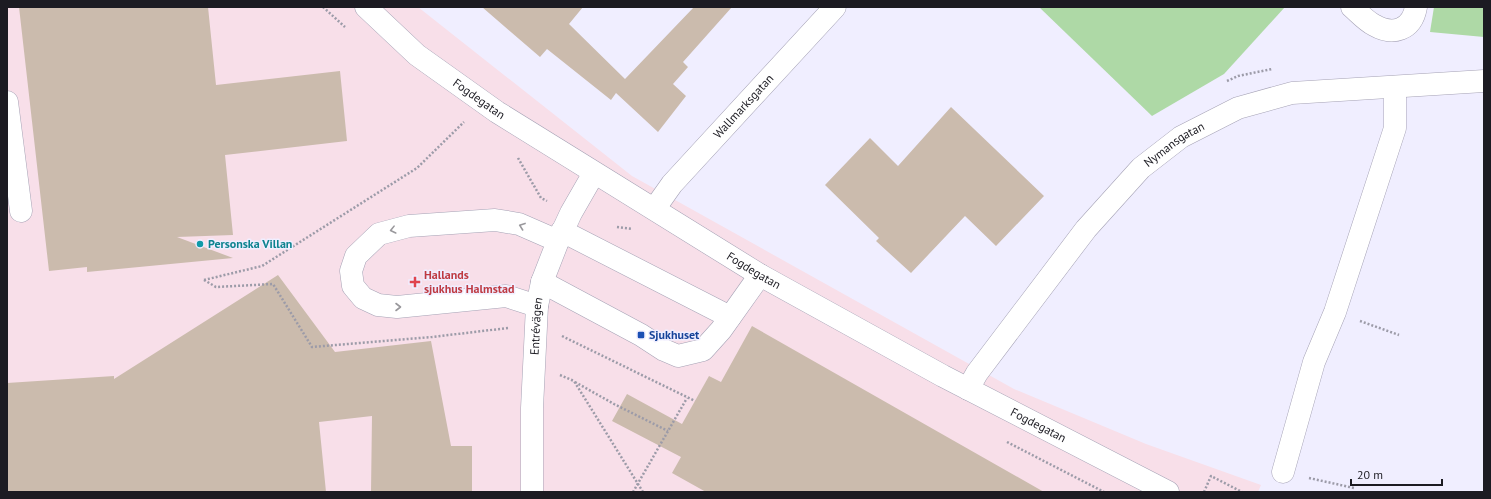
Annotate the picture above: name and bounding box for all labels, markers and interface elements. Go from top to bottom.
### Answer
street label: Wallmarksgatan [710,71,776,141]
street label: Fogdegatan [450,75,508,122]
street label: Nymansgatan [1141,118,1207,170]
one-way arrow [518,222,525,230]
one-way arrow [390,226,397,234]
place label: Personska Villan [208,236,292,251]
marker: Personska Villan [195,239,205,249]
street label: Fogdegatan [724,248,784,292]
place label: Hallands sjukhus Halmstad [424,267,514,296]
marker: Hallands sjukhus Halmstad [409,276,421,288]
street label: Entrévägen [527,296,546,355]
one-way arrow [395,303,401,311]
place label: Sjukhuset [649,327,700,342]
marker: Sjukhuset [636,330,646,340]
street label: Fogdegatan [1008,404,1069,445]
scale bar [1351,461,1442,487]
text: 20 m [1357,467,1383,482]

